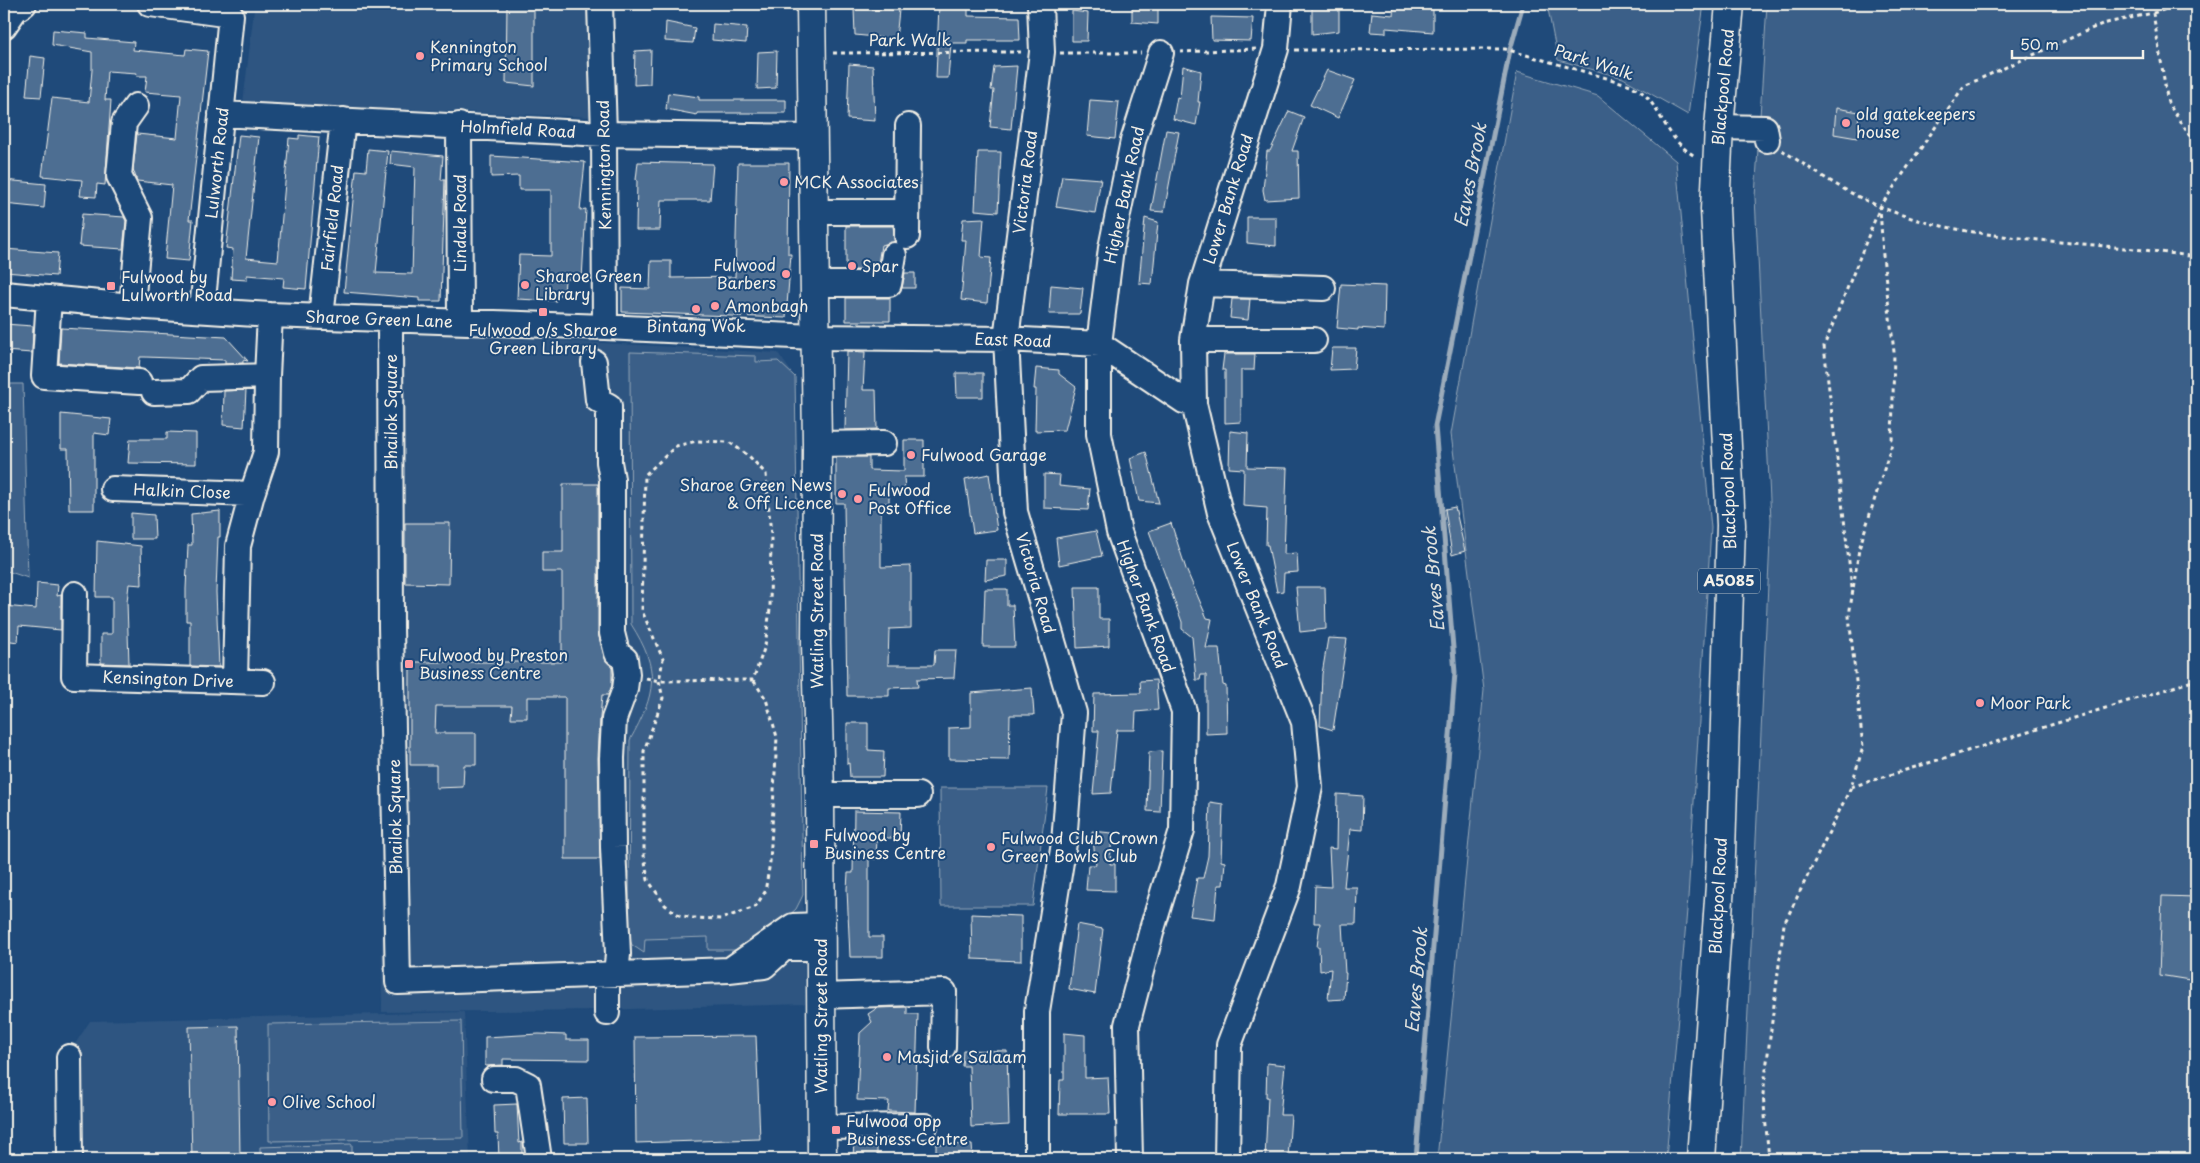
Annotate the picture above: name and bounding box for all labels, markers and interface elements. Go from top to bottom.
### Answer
street label: Park Walk [869,27,952,51]
street label: Blackpool Road [1705,27,1739,146]
scale bar [2012,28,2144,60]
text: 50 m [2020,32,2059,55]
place label: Kennington Primary School [430,34,548,76]
street label: Park Walk [1551,37,1638,85]
marker: Kennington Primary School [414,50,426,62]
street label: Kennington Road [590,100,616,230]
place label: old gatekeepers house [1856,101,1976,143]
street label: Lulworth Road [198,106,234,220]
street label: Holmfield Road [460,113,576,143]
marker: old gatekeepers house [1840,117,1852,129]
water label: Eaves Brook [1446,120,1493,229]
street label: Higher Bank Road [1097,124,1149,266]
street label: Victoria Road [1006,129,1042,235]
street label: Lower Bank Road [1196,131,1258,267]
street label: Fairfield Road [313,164,349,272]
place label: MCK Associates [794,169,919,193]
street label: Lindale Road [447,174,471,272]
marker: MCK Associates [778,176,790,188]
place label: Fulwood Barbers [713,252,776,294]
place label: Spar [862,253,899,277]
marker: Spar [846,260,858,272]
place label: Sharoe Green Library [535,263,642,305]
place label: Fulwood by Lulworth Road [121,264,233,306]
marker: Fulwood Barbers [780,268,792,280]
marker: Sharoe Green Library [519,279,531,291]
marker: Fulwood by Lulworth Road [105,280,117,292]
place label: Amonbagh [725,293,809,317]
marker: Amonbagh [709,300,721,312]
street label: Sharoe Green Lane [305,303,453,333]
marker: Bintang Wok [690,303,702,315]
marker: Fulwood o/s Sharoe Green Library [537,306,549,318]
place label: Bintang Wok [646,313,746,337]
place label: Fulwood o/s Sharoe Green Library [469,317,617,359]
street label: East Road [974,326,1052,352]
street label: Bhailok Square [378,354,402,470]
street label: Blackpool Road [1713,432,1741,550]
place label: Fulwood Garage [921,442,1047,466]
marker: Fulwood Garage [905,449,917,461]
place label: Sharoe Green News & Off Licence [680,472,832,514]
street label: Halkin Close [133,476,231,504]
place label: Fulwood Post Office [868,477,952,519]
marker: Sharoe Green News & Off Licence [836,488,848,500]
marker: Fulwood Post Office [852,493,864,505]
water label: Eaves Brook [1414,525,1451,633]
street label: Victoria Road [1011,529,1063,636]
street label: Watling Street Road [804,533,828,689]
street label: Higher Bank Road [1112,536,1182,675]
street label: Lower Bank Road [1222,538,1294,672]
road number: A5085 [1698,568,1760,594]
place label: Fulwood by Preston Business Centre [419,642,568,684]
marker: Fulwood by Preston Business Centre [403,658,415,670]
street label: Kensington Drive [102,664,234,692]
place label: Moor Park [1990,690,2071,714]
marker: Moor Park [1974,697,1986,709]
street label: Bhailok Square [381,759,407,875]
place label: Fulwood by Business Centre [824,822,946,864]
place label: Fulwood Club Crown Green Bowls Club [1001,825,1158,867]
street label: Blackpool Road [1702,837,1732,955]
marker: Fulwood by Business Centre [808,838,820,850]
marker: Fulwood Club Crown Green Bowls Club [985,841,997,853]
water label: Eaves Brook [1397,925,1434,1034]
street label: Watling Street Road [808,938,832,1094]
place label: Masjid e Salaam [897,1044,1027,1068]
marker: Masjid e Salaam [881,1051,893,1063]
place label: Olive School [282,1089,376,1113]
marker: Olive School [266,1096,278,1108]
place label: Fulwood opp Business Centre [846,1108,968,1150]
marker: Fulwood opp Business Centre [830,1124,842,1136]

